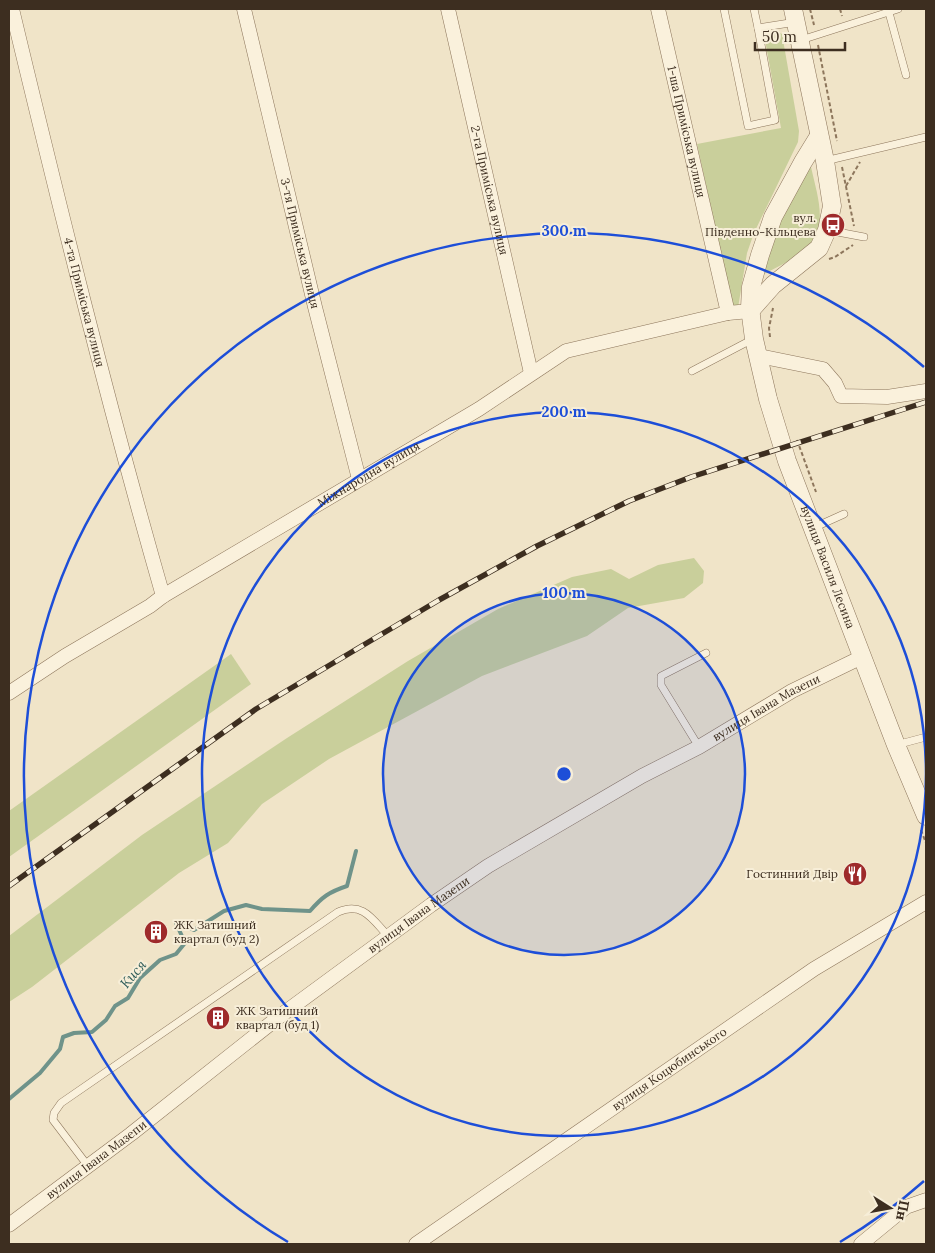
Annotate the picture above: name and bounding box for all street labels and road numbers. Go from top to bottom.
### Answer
street label: 1-ша Приміська вулиця [664,64,709,199]
street label: 2-га Приміська вулиця [468,124,512,256]
street label: 3-тя Приміська вулиця [278,177,323,310]
street label: 4-та Приміська вулиця [61,236,108,369]
street label: Міжнародна вулиця [314,438,422,510]
street label: вулиця Василя Лесина [798,503,859,631]
street label: вулиця Івана Мазепи [710,671,822,744]
street label: вулиця Івана Мазепи [365,873,472,956]
street label: вулиця Коцюбинського [609,1024,729,1113]
street label: вулиця Івана Мазепи [43,1117,149,1202]

